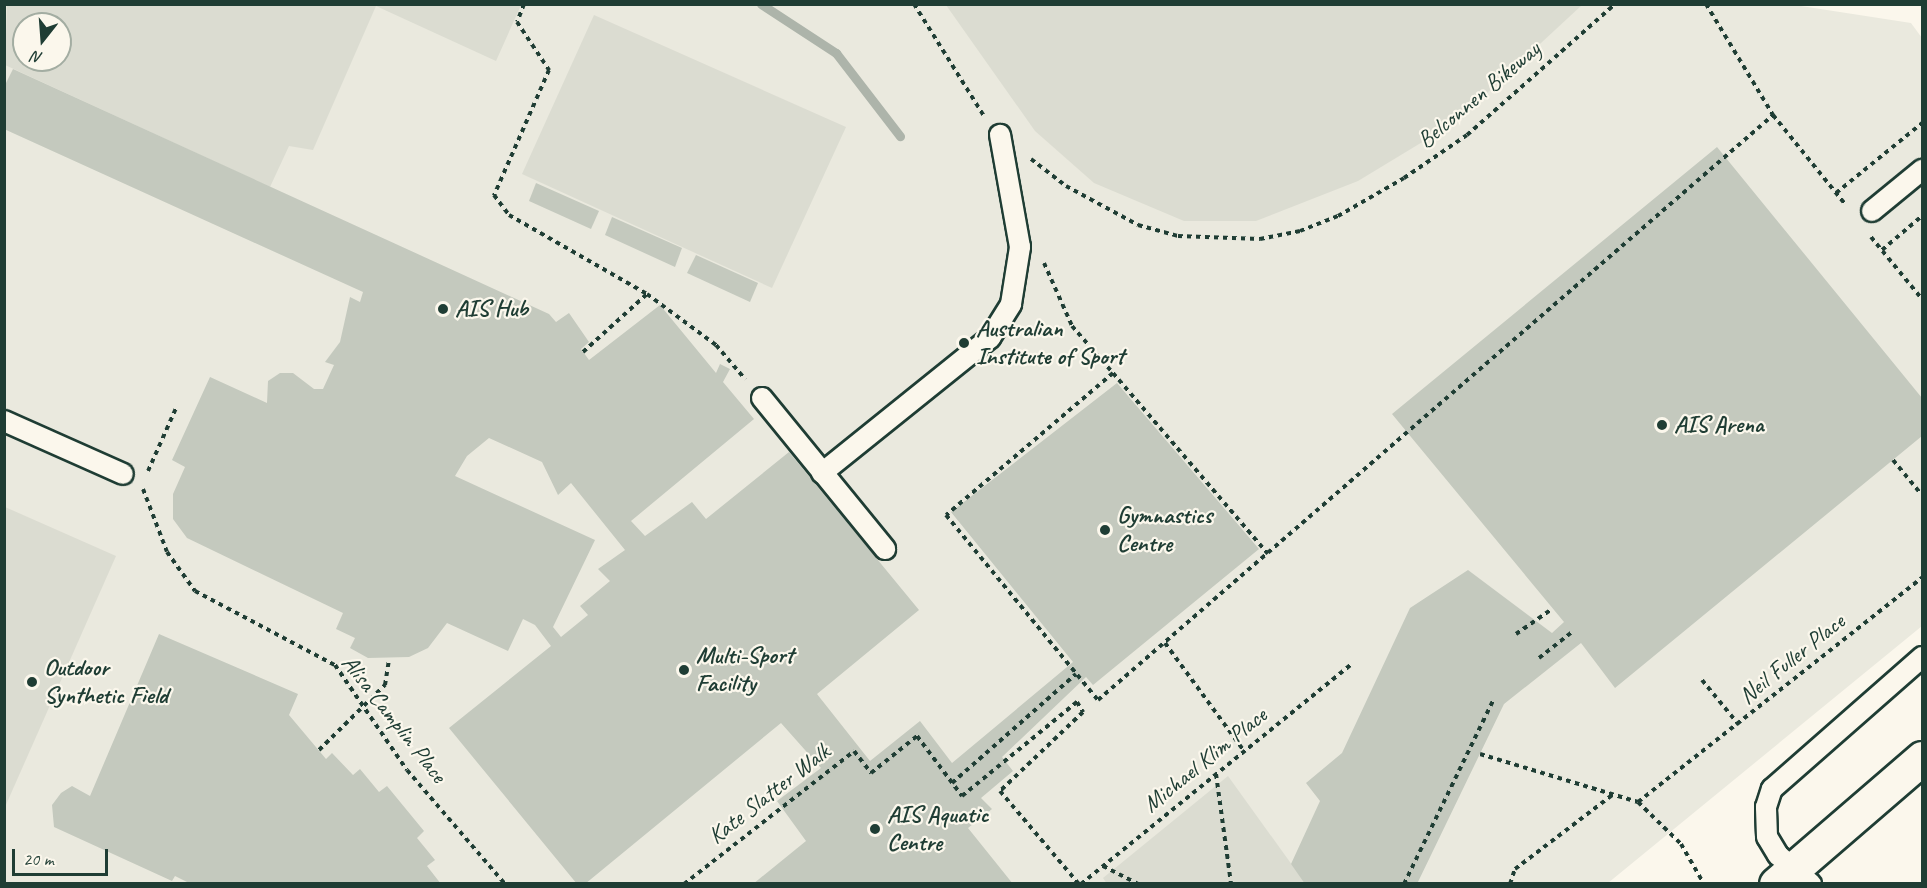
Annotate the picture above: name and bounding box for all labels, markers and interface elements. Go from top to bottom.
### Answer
north arrow [12,12,72,72]
street label: Belconnen Bikeway [1412,35,1546,155]
text: N [30,46,45,68]
place label: AIS Hub [455,295,528,323]
marker: AIS Hub [436,302,450,316]
place label: Australian Institute of Sport [976,315,1124,371]
marker: Australian Institute of Sport [957,336,971,350]
place label: AIS Arena [1674,411,1763,439]
marker: AIS Arena [1655,418,1669,432]
place label: Gymnastics Centre [1117,502,1212,558]
marker: Gymnastics Centre [1098,523,1112,537]
street label: Neil Fuller Place [1733,607,1851,711]
place label: Multi-Sport Facility [696,642,793,698]
street label: Alisa Camplin Place [335,649,453,789]
place label: Outdoor Synthetic Field [44,654,168,710]
marker: Multi-Sport Facility [677,663,691,677]
marker: Outdoor Synthetic Field [25,675,39,689]
street label: Michael Klim Place [1137,701,1273,819]
street label: Kate Slatter Walk [702,737,836,851]
place label: AIS Aquatic Centre [887,801,988,857]
marker: AIS Aquatic Centre [868,822,882,836]
scale bar [15,837,111,875]
text: 20 m [23,848,54,870]

